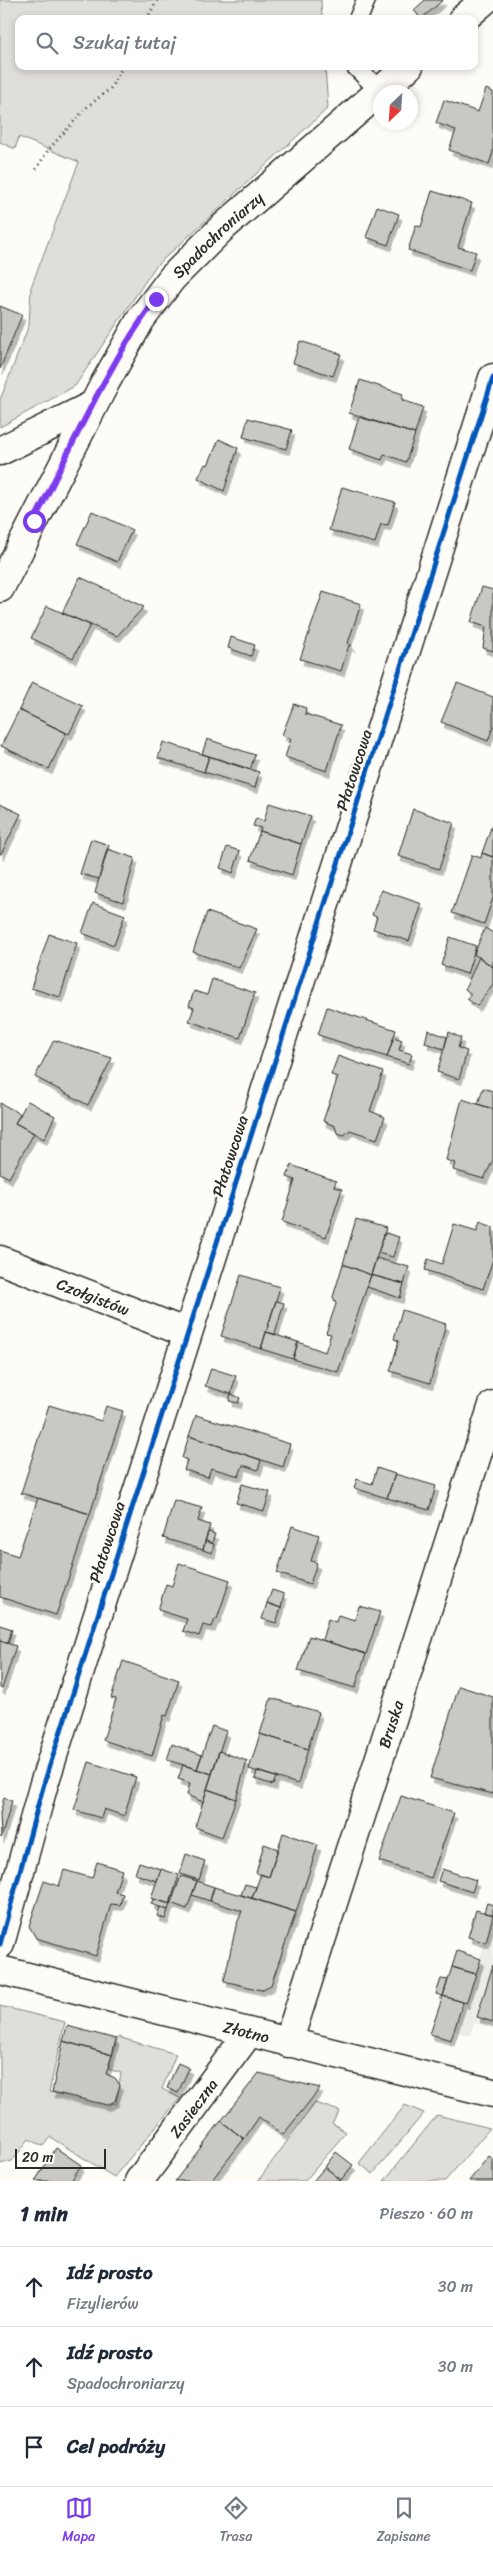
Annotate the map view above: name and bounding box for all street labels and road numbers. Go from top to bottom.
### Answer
street label: Spadochroniarzy [165,183,271,285]
street label: Płatowcowa [327,726,381,814]
street label: Płatowcowa [203,1112,257,1200]
street label: Czołgistów [52,1269,134,1324]
street label: Płatowcowa [80,1498,134,1586]
street label: Bruska [369,1695,412,1752]
street label: Złotno [220,2012,273,2051]
street label: Zasieczna [161,2072,225,2144]

